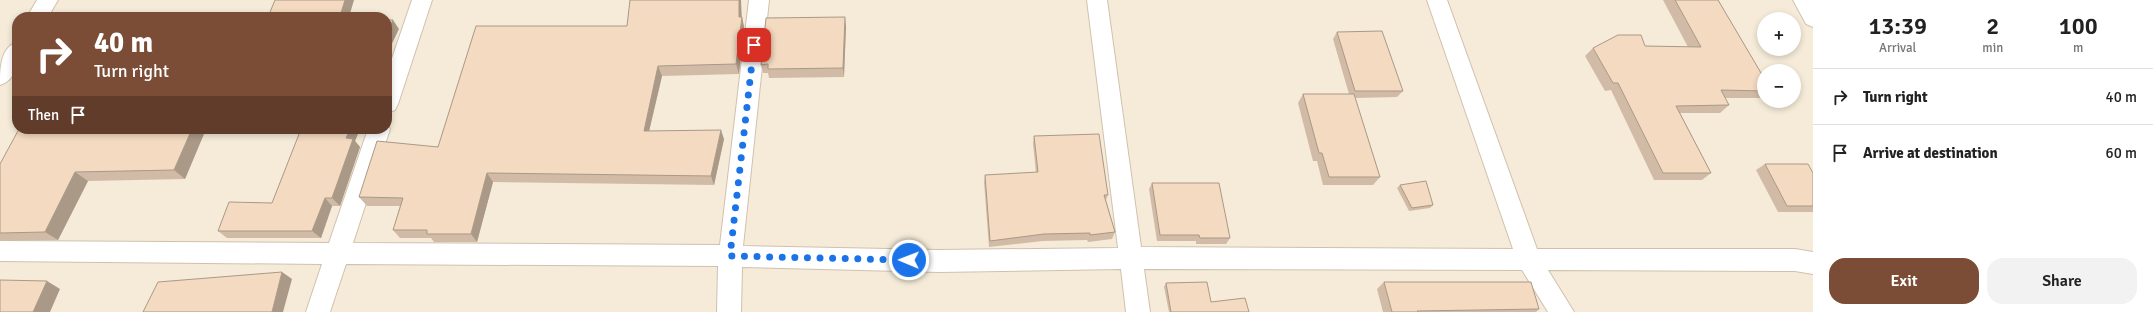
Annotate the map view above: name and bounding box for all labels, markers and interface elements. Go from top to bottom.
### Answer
text: 13:39 [1868,11,1927,41]
text: 2 [1986,11,1999,41]
text: 100 [2059,11,2098,41]
map controls [1757,12,1801,108]
button: + [1757,12,1801,56]
text: 40 m [94,26,153,60]
icon: right [28,28,80,80]
pin [737,28,771,62]
icon: arrive [743,34,765,56]
text: Arrival [1879,40,1916,56]
text: min [1982,40,2003,56]
text: m [2073,40,2083,56]
text: Turn right [94,60,169,82]
button: − [1757,64,1801,108]
icon: right [1829,86,1851,108]
text: Turn right [1863,88,1928,106]
text: 40 m [2106,88,2137,106]
icon: arrive [67,104,89,126]
text: Then [28,106,59,124]
icon: arrive [1829,142,1851,164]
text: Arrive at destination [1863,144,1998,162]
text: 60 m [2106,144,2137,162]
position arrow [888,239,930,281]
button: Exit [1829,258,1979,304]
button: Share [1987,258,2137,304]

